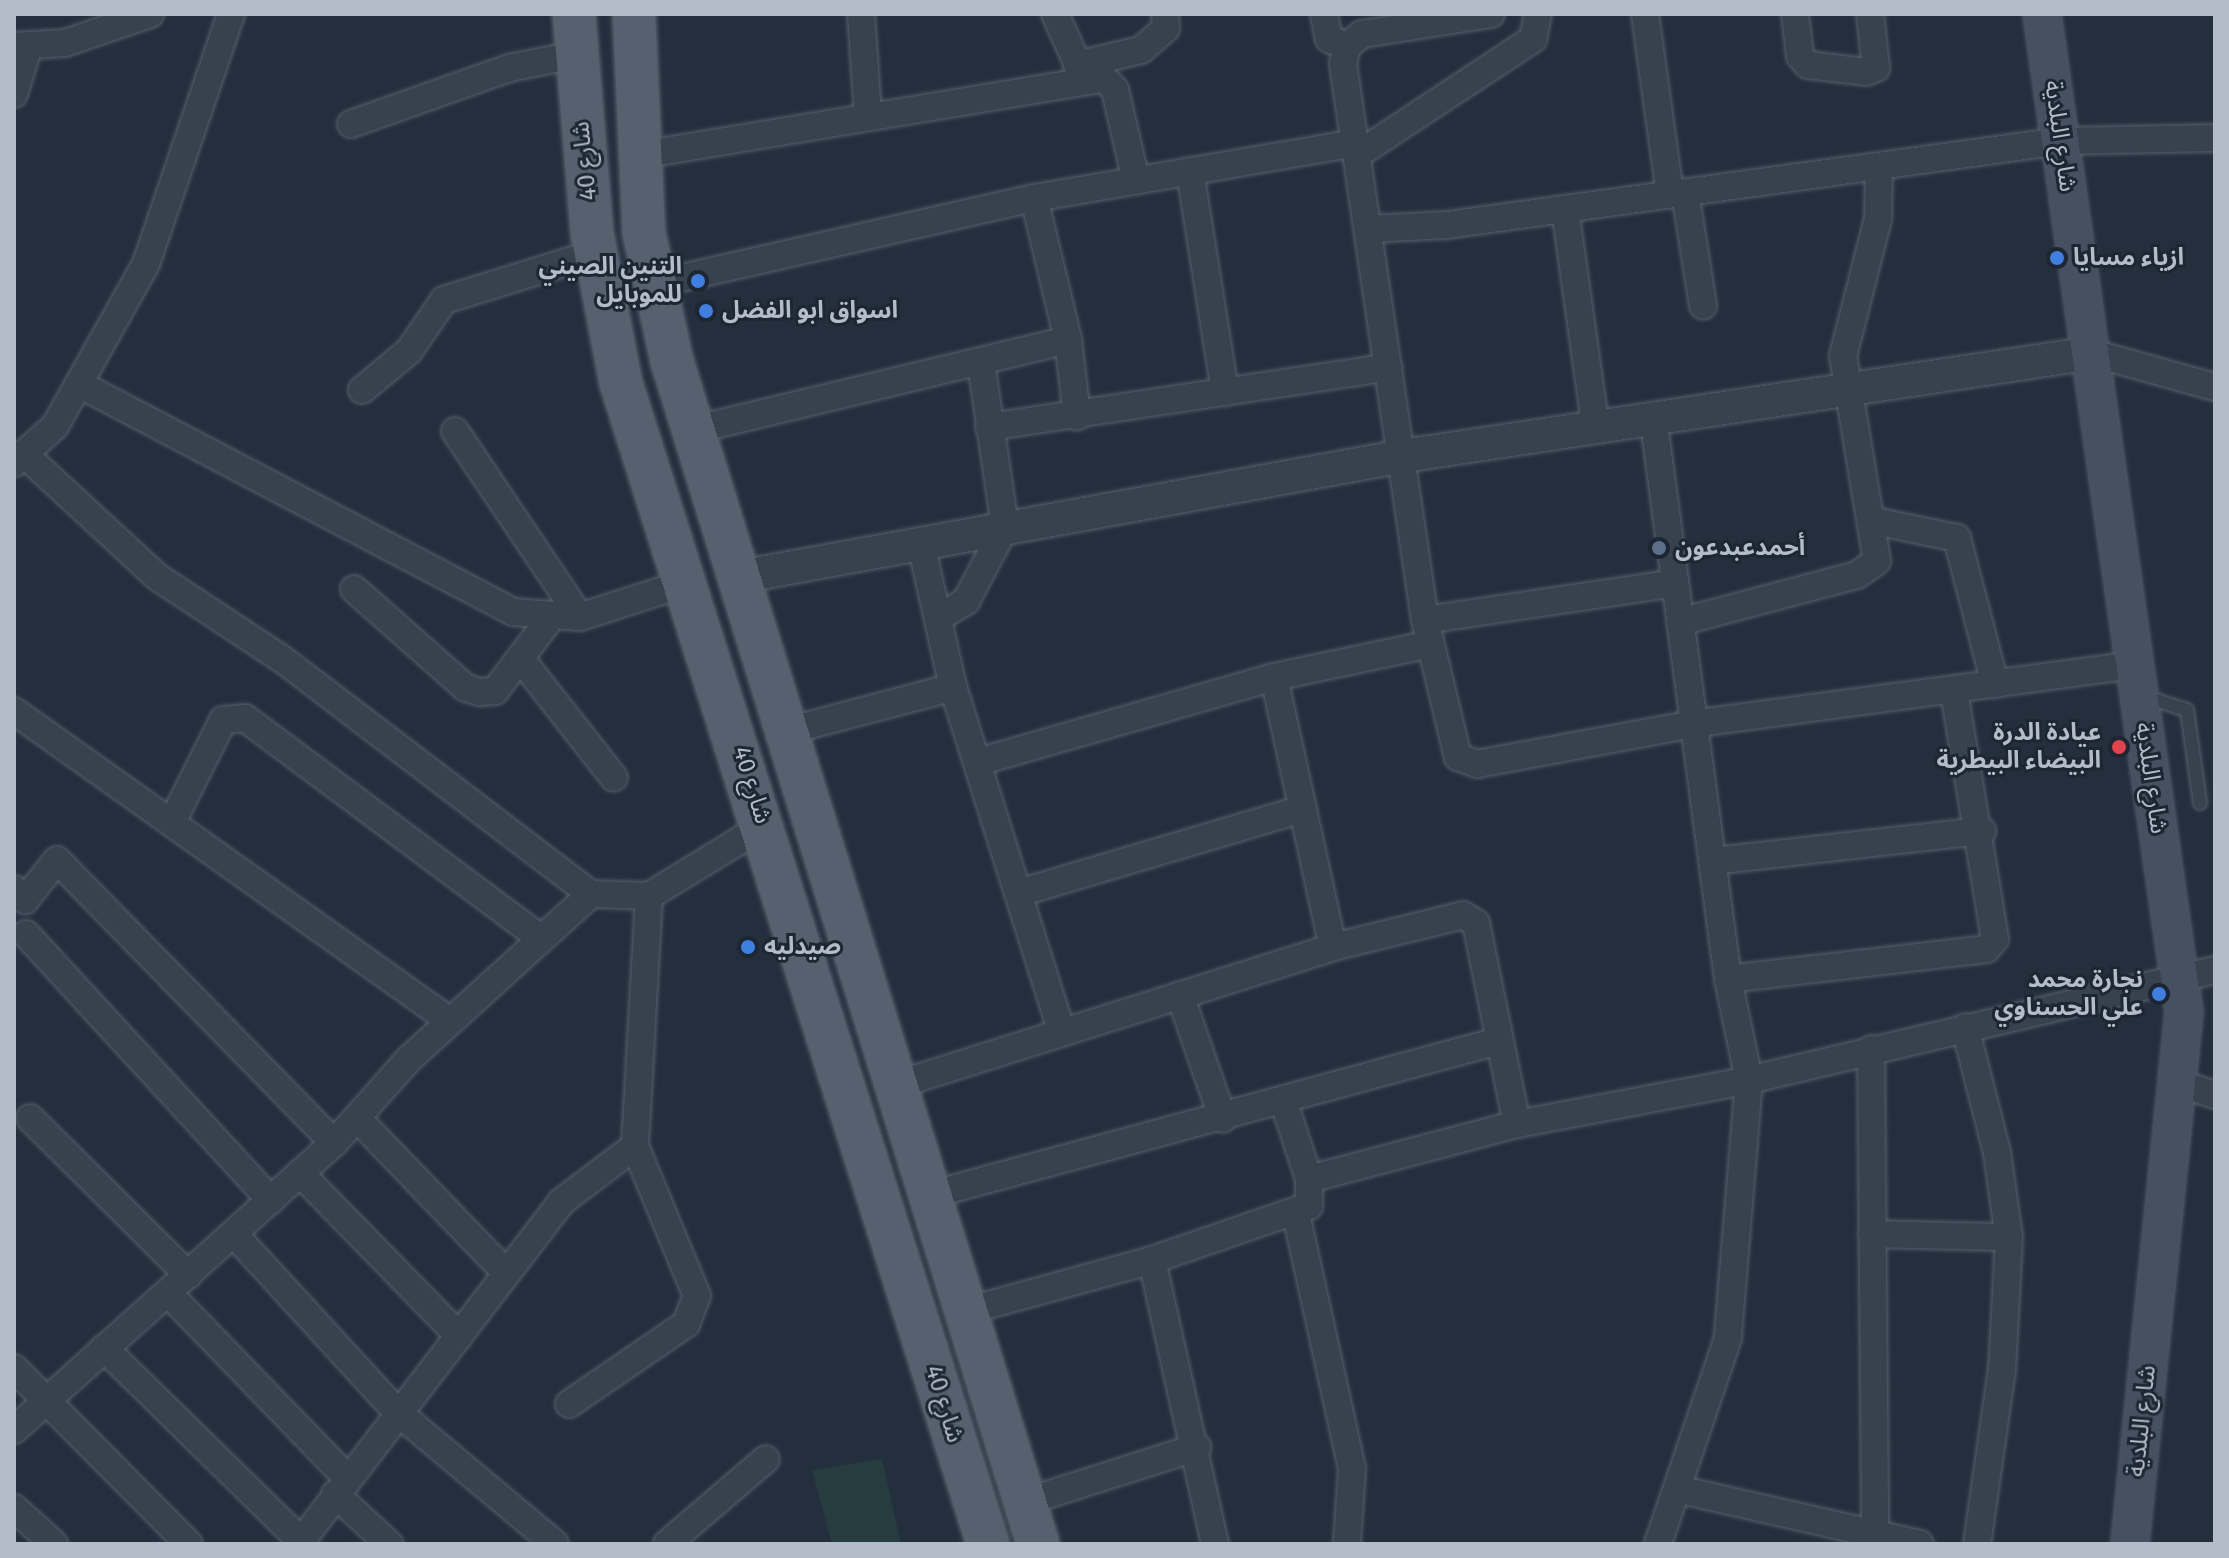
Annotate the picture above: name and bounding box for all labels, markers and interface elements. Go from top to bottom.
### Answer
street label: شارع البلدية [2038,78,2082,194]
street label: شارع 40 [567,120,603,202]
place label: ازياء مسايا [2073,244,2184,272]
marker: ازياء مسايا [2048,249,2066,267]
place label: التنين الصيني للموبايل [538,253,682,309]
marker: التنين الصيني للموبايل [689,272,707,290]
place label: اسواق ابو الفضل [722,297,898,325]
marker: اسواق ابو الفضل [697,302,715,320]
place label: أحمدعبدعون [1675,534,1805,562]
marker: أحمدعبدعون [1650,539,1668,557]
place label: عيادة الدرة البيضاء البيطرية [1937,719,2101,775]
street label: شارع البلدية [2129,720,2173,836]
marker: عيادة الدرة البيضاء البيطرية [2108,736,2130,758]
street label: شارع 40 [727,743,777,827]
place label: صيدليه [764,933,841,961]
marker: صيدليه [739,938,757,956]
place label: نجارة محمد علي الحسناوي [1994,966,2143,1022]
marker: نجارة محمد علي الحسناوي [2150,985,2168,1003]
street label: شارع 40 [919,1362,969,1446]
street label: شارع البلدية [2122,1364,2162,1478]

